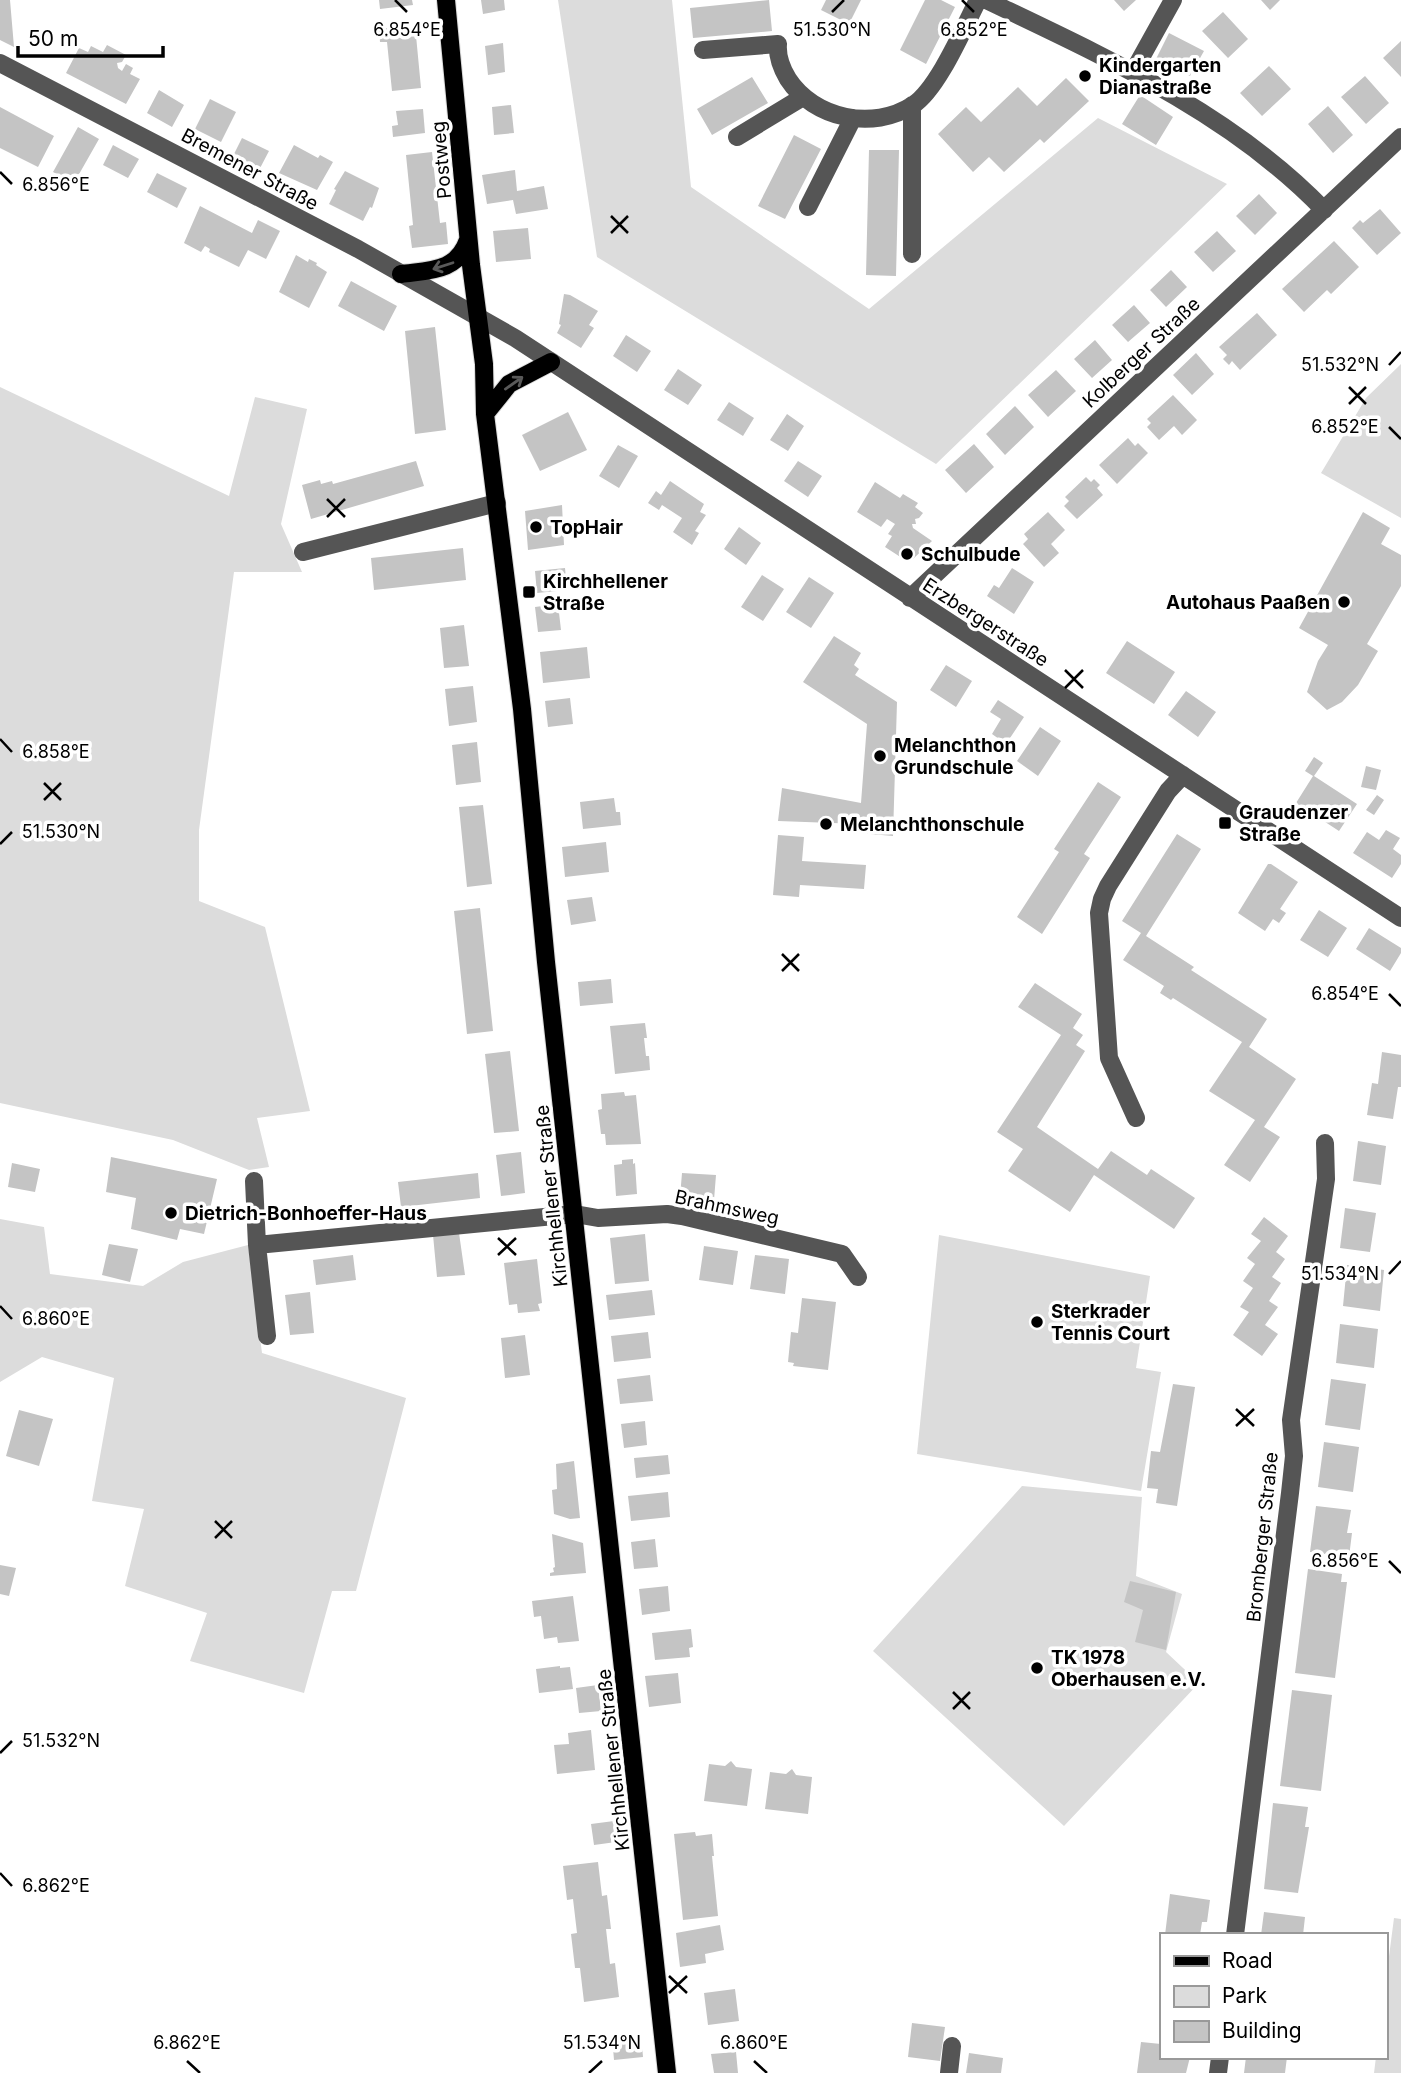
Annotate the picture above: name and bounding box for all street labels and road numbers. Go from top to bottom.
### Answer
street label: Postweg [427,120,456,200]
street label: Bremener Straße [177,124,322,215]
street label: Kolberger Straße [1078,292,1205,413]
street label: Erzbergerstraße [919,573,1053,672]
street label: Kirchhellener Straße [530,1104,572,1288]
street label: Brahmsweg [673,1185,781,1230]
street label: Bromberger Straße [1242,1451,1283,1623]
street label: Kirchhellener Straße [592,1668,634,1852]

